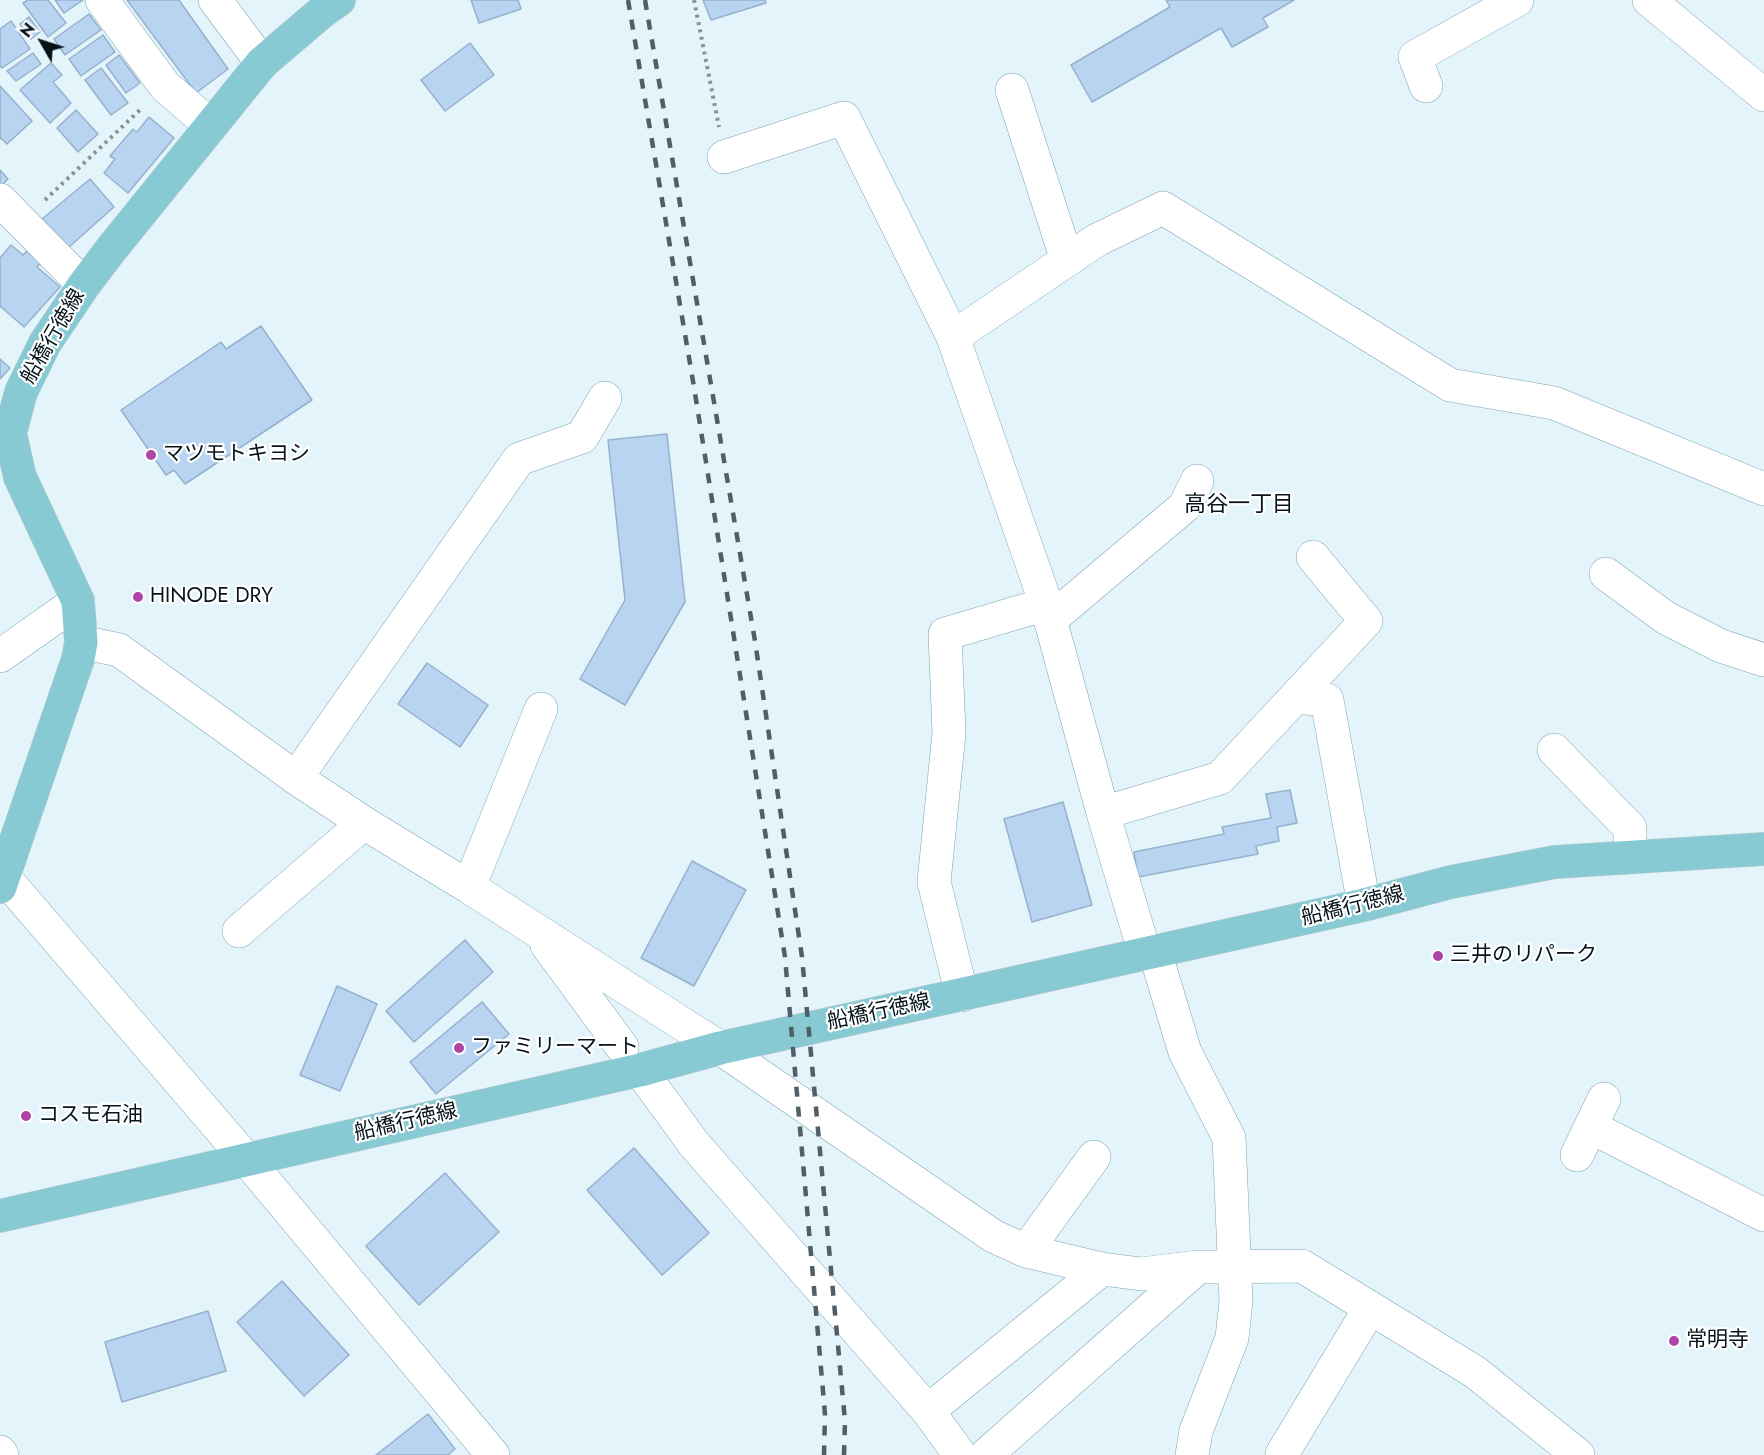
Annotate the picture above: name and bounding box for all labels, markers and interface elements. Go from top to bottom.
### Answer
north arrow [12,12,72,72]
text: N [15,18,41,43]
street label: 船橋行徳線 [17,285,91,389]
place label: マツモトキヨシ [163,442,310,468]
marker: マツモトキヨシ [144,448,158,462]
district label: 高谷一丁目 [1184,493,1294,519]
place label: HINODE DRY [150,584,273,610]
marker: HINODE DRY [131,590,145,604]
street label: 船橋行徳線 [1299,882,1407,932]
place label: 三井のリパーク [1450,943,1597,969]
marker: 三井のリパーク [1431,949,1445,963]
street label: 船橋行徳線 [825,990,933,1036]
place label: ファミリーマート [471,1035,639,1061]
marker: ファミリーマート [452,1041,466,1055]
street label: 船橋行徳線 [352,1099,460,1147]
place label: コスモ石油 [38,1103,143,1129]
marker: コスモ石油 [19,1109,33,1123]
place label: 常明寺 [1686,1328,1749,1354]
marker: 常明寺 [1667,1334,1681,1348]

